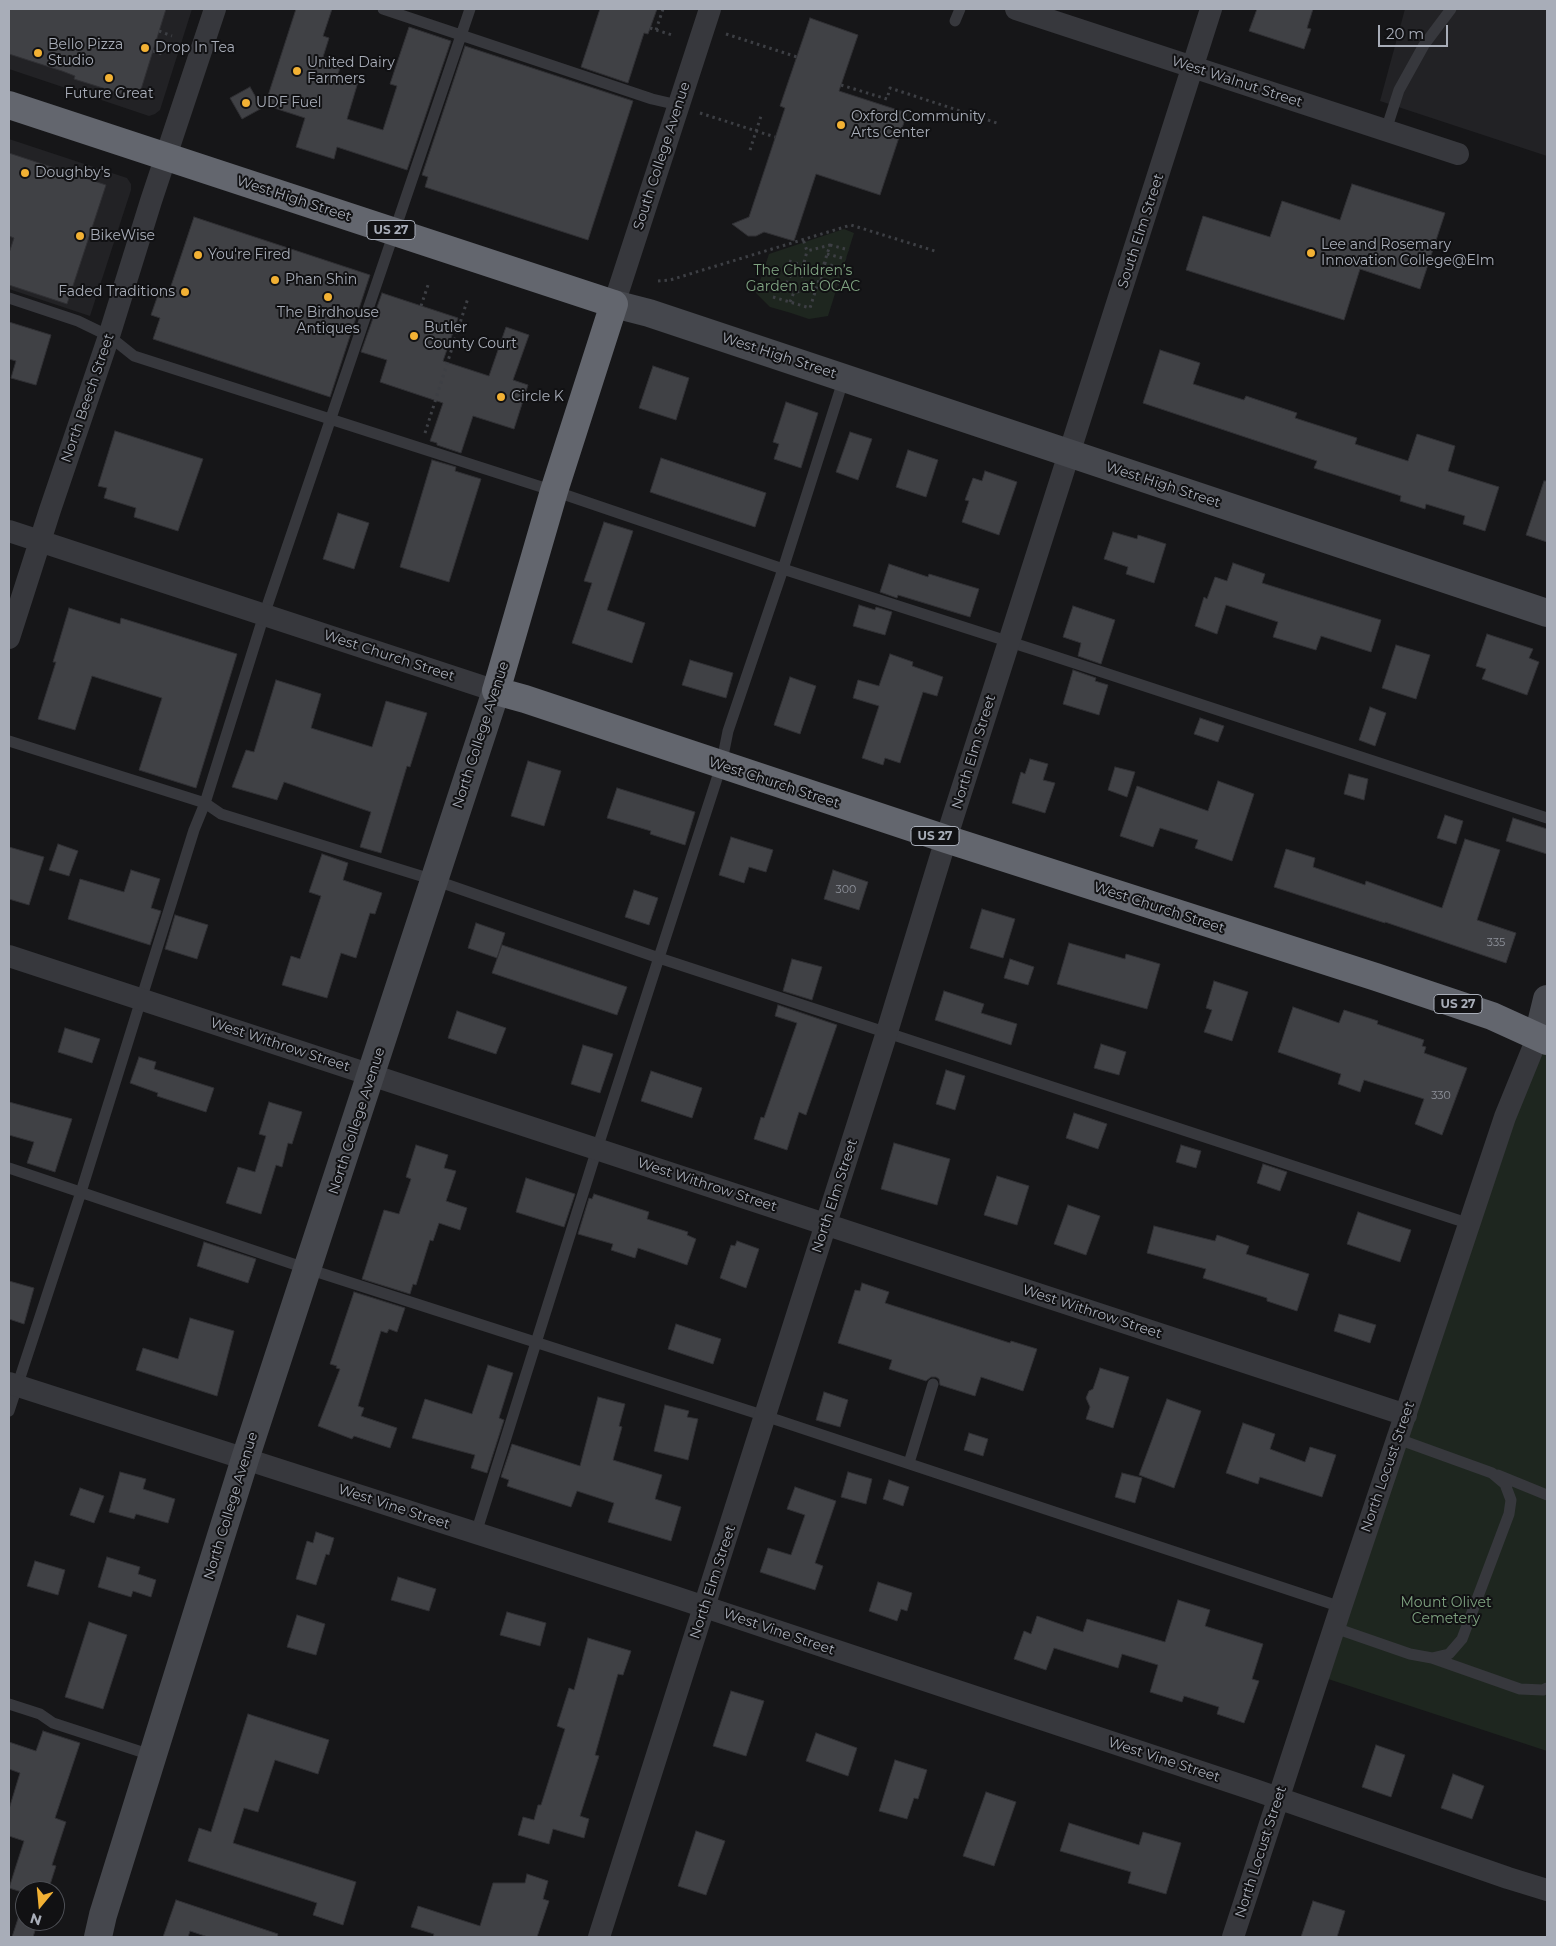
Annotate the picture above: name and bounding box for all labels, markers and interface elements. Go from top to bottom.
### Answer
scale bar [1381,15,1451,47]
text: 20 m [1386,24,1424,43]
place label: Bello Pizza Studio [48,37,123,70]
place label: Drop In Tea [155,40,235,56]
marker: Drop In Tea [139,42,151,54]
marker: Bello Pizza Studio [32,47,44,59]
street label: West Walnut Street [1169,53,1305,111]
place label: United Dairy Farmers [307,55,395,88]
marker: United Dairy Farmers [291,65,303,77]
marker: Future Great [103,72,115,84]
street label: South College Avenue [630,80,694,232]
place label: Future Great [64,86,154,102]
place label: UDF Fuel [256,95,321,111]
marker: UDF Fuel [240,97,252,109]
place label: Oxford Community Arts Center [851,109,985,142]
marker: Oxford Community Arts Center [835,119,847,131]
place label: Doughby's [35,165,110,181]
marker: Doughby's [19,167,31,179]
street label: South Elm Street [1115,172,1167,290]
street label: West High Street [235,173,353,225]
road number: US 27 [367,220,415,240]
place label: BikeWise [90,228,155,244]
marker: BikeWise [74,230,86,242]
place label: Lee and Rosemary Innovation College@Elm [1321,237,1495,270]
place label: You're Fired [208,247,291,263]
marker: Lee and Rosemary Innovation College@Elm [1305,247,1317,259]
marker: You're Fired [192,249,204,261]
park label: The Children’s Garden at OCAC [746,263,860,296]
place label: Phan Shin [285,272,357,288]
marker: Phan Shin [269,274,281,286]
place label: Faded Traditions [58,284,175,300]
marker: Faded Traditions [179,286,191,298]
marker: The Birdhouse Antiques [322,291,334,303]
place label: The Birdhouse Antiques [277,305,379,338]
place label: Butler County Court [424,320,517,352]
marker: Butler County Court [408,330,420,342]
street label: West High Street [720,330,838,382]
street label: North Beech Street [58,331,118,465]
place label: Circle K [511,389,564,405]
marker: Circle K [495,391,507,403]
street label: West High Street [1104,459,1222,511]
street label: West Church Street [321,627,457,685]
street label: North College Avenue [449,659,513,811]
street label: North Elm Street [949,693,999,811]
street label: West Church Street [706,754,842,812]
road number: US 27 [911,826,959,846]
street label: West Church Street [1091,879,1227,937]
house number: 300 [836,883,856,897]
house number: 335 [1487,936,1505,950]
road number: US 27 [1434,994,1482,1014]
street label: West Withrow Street [208,1014,352,1076]
street label: North College Avenue [325,1045,389,1197]
house number: 330 [1431,1089,1451,1103]
street label: North Elm Street [809,1137,861,1255]
street label: West Withrow Street [635,1154,779,1216]
street label: West Withrow Street [1020,1281,1164,1343]
street label: North Locust Street [1358,1399,1418,1535]
street label: North College Avenue [200,1430,262,1582]
street label: West Vine Street [336,1481,452,1533]
street label: North Elm Street [687,1523,739,1641]
park label: Mount Olivet Cemetery [1400,1595,1492,1628]
street label: West Vine Street [721,1605,837,1659]
street label: West Vine Street [1106,1734,1222,1786]
street label: North Locust Street [1232,1784,1290,1920]
north arrow [15,1881,65,1931]
text: N [28,1909,44,1930]

